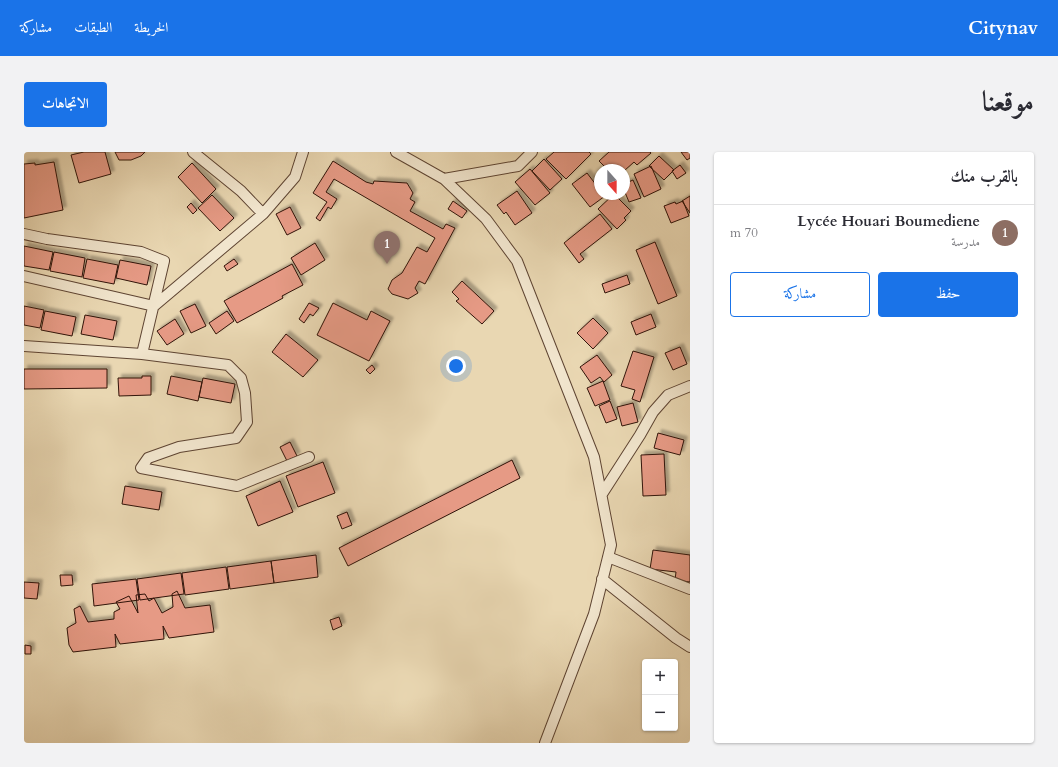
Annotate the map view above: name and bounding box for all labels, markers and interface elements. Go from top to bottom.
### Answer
text: Citynav [968,15,1038,41]
text: مشاركة [20,18,52,37]
text: الطبقات [74,18,112,37]
text: الخريطة [134,18,168,37]
button: الاتجاهات [24,82,107,127]
text: موقعنا [982,83,1034,121]
north arrow [594,164,630,200]
text: بالقرب منك [951,165,1018,188]
text: Lycée Houari Boumediene [797,211,980,231]
text: 70 m [730,224,758,242]
text: 1 [1002,224,1008,242]
pin: 1 [374,231,400,264]
text: مدرسة [951,233,980,251]
button: مشاركة [730,272,870,317]
button: حفظ [878,272,1018,317]
your location [446,356,466,376]
map controls [642,659,678,731]
button: + [642,659,678,695]
button: − [642,695,678,731]

